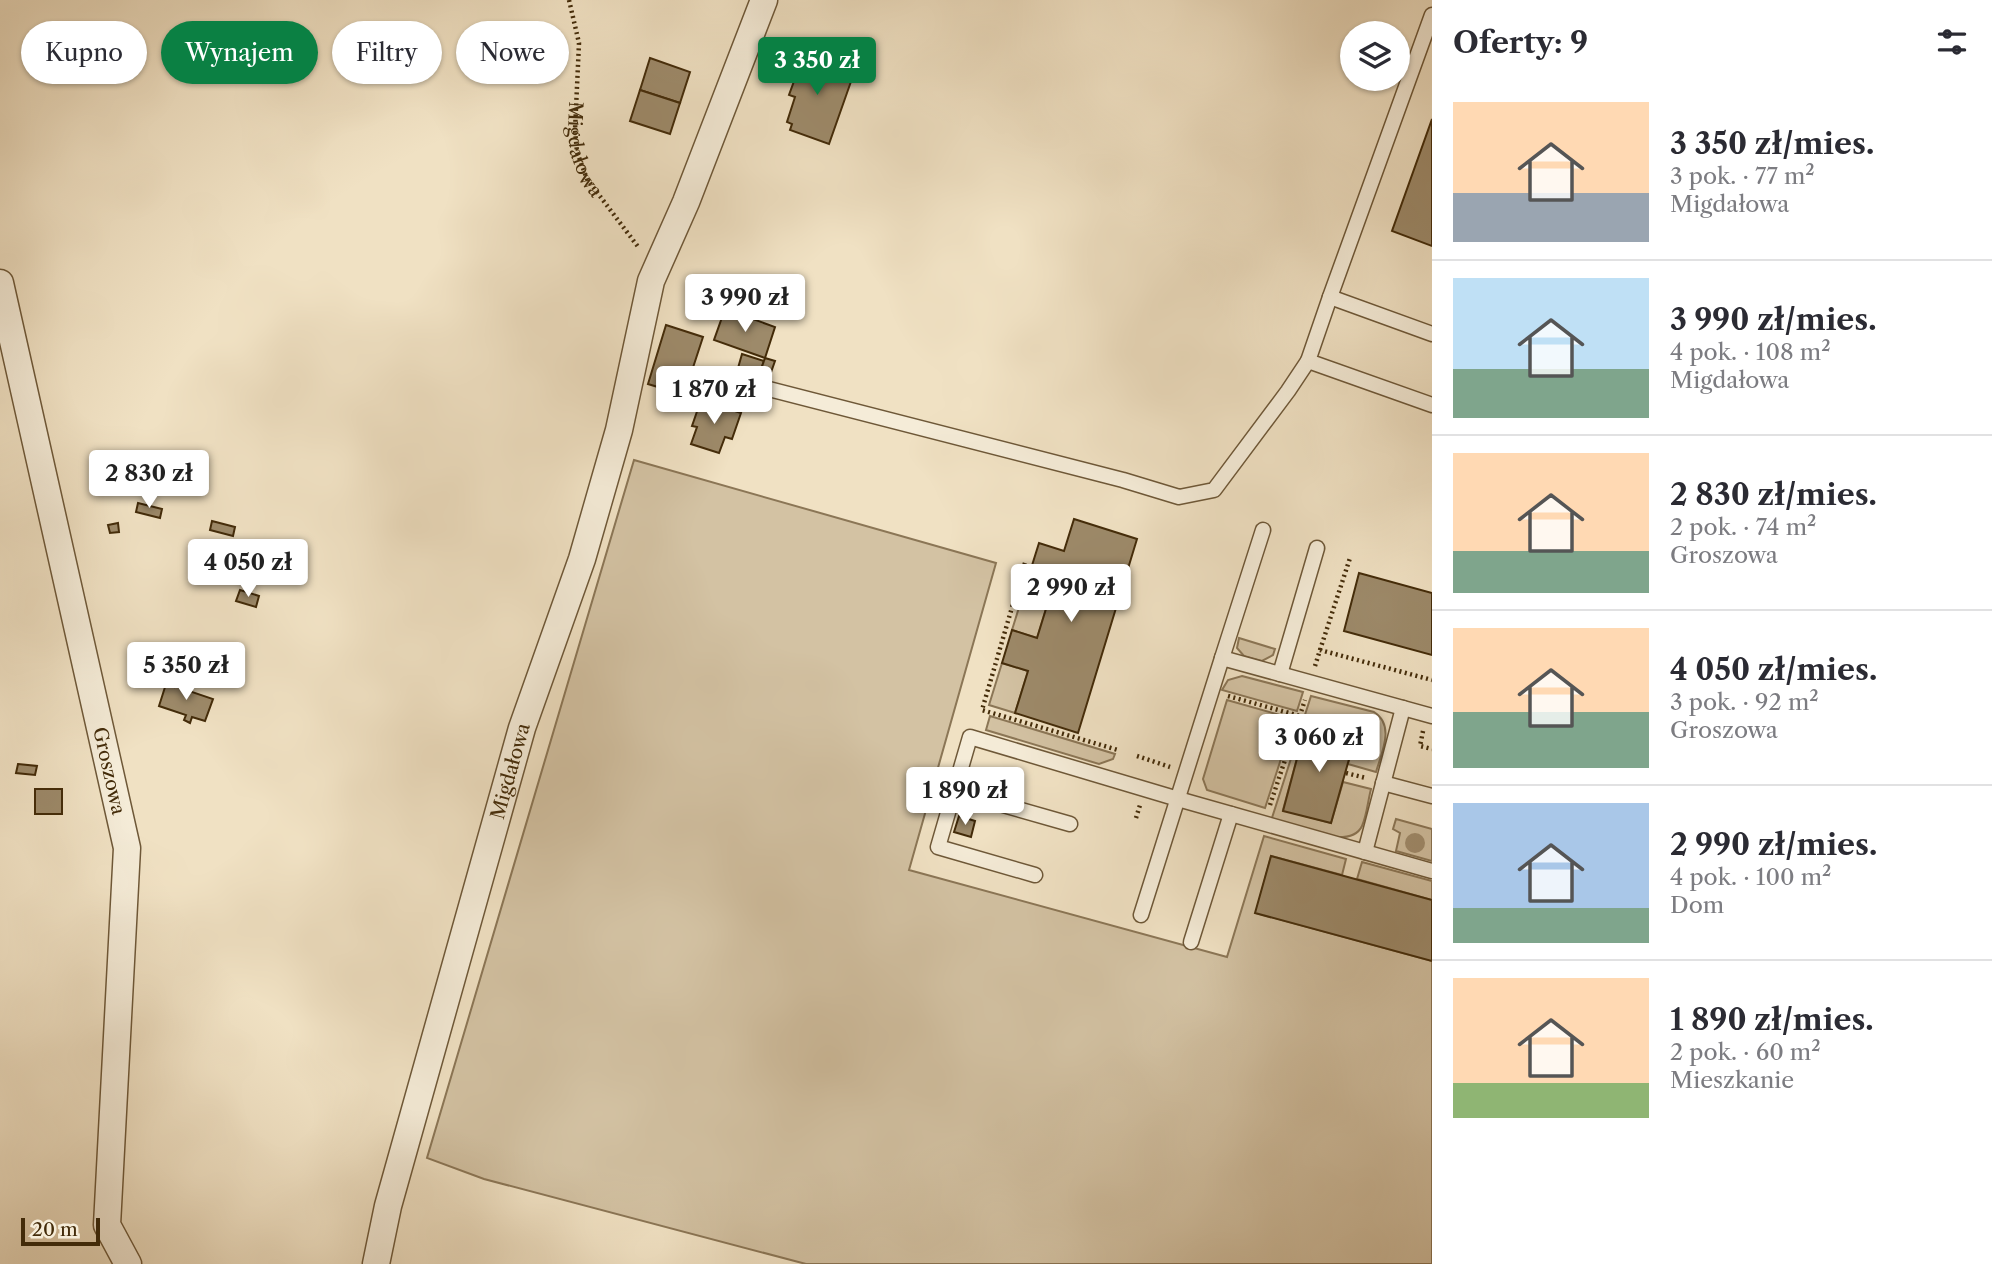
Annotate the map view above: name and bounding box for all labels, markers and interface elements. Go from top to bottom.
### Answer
chip: Kupno [21,21,147,84]
chip: Wynajem [161,21,318,84]
chip: Filtry [332,21,442,84]
chip: Nowe [456,21,569,84]
map controls [1340,21,1410,91]
button: layers [1340,21,1410,91]
icon: filters [1933,23,1971,61]
text: Oferty: 9 [1453,24,1588,61]
pin: 3 350 zł [745,38,889,97]
text: 3 350 zł [774,46,860,74]
street label: Migdałowa [563,101,607,202]
text: 3 350 zł/mies. [1670,125,1874,162]
icon: home [1509,130,1593,214]
text: 3 pok. · 77 m² [1670,162,1815,190]
text: Migdałowa [1670,190,1789,218]
pin: 3 990 zł [673,274,817,334]
text: 3 990 zł [701,283,789,311]
text: 3 990 zł/mies. [1670,301,1877,338]
icon: home [1509,306,1593,390]
text: 4 pok. · 108 m² [1670,338,1831,366]
pin: 1 870 zł [642,366,786,426]
text: Migdałowa [1670,366,1789,394]
text: 1 870 zł [672,375,756,403]
pin: 2 830 zł [77,450,221,510]
text: 2 830 zł [105,459,193,487]
text: 2 830 zł/mies. [1670,476,1877,513]
icon: home [1509,481,1593,565]
text: 2 pok. · 74 m² [1670,513,1817,541]
pin: 4 050 zł [176,540,320,599]
text: Groszowa [1670,541,1778,569]
text: 4 050 zł [204,548,292,576]
pin: 2 990 zł [999,564,1143,624]
text: 2 990 zł [1027,573,1115,601]
pin: 5 350 zł [114,642,258,702]
text: 5 350 zł [143,651,229,679]
text: 4 050 zł/mies. [1670,651,1877,688]
icon: home [1509,656,1593,740]
text: 3 pok. · 92 m² [1670,688,1819,716]
pin: 3 060 zł [1247,714,1391,774]
text: Groszowa [1670,716,1778,744]
street label: Migdałowa [486,721,535,822]
text: 3 060 zł [1275,723,1363,751]
street label: Groszowa [88,725,130,817]
pin: 1 890 zł [893,768,1037,827]
text: 1 890 zł [922,776,1008,804]
text: 2 990 zł/mies. [1670,826,1877,863]
icon: home [1509,831,1593,915]
text: 4 pok. · 100 m² [1670,863,1832,891]
text: Dom [1670,891,1724,919]
text: 1 890 zł/mies. [1670,1001,1874,1038]
icon: home [1509,1006,1593,1090]
text: 2 pok. · 60 m² [1670,1038,1821,1066]
text: Mieszkanie [1670,1066,1794,1094]
scale bar [21,1215,100,1247]
text: 20 m [32,1218,78,1241]

